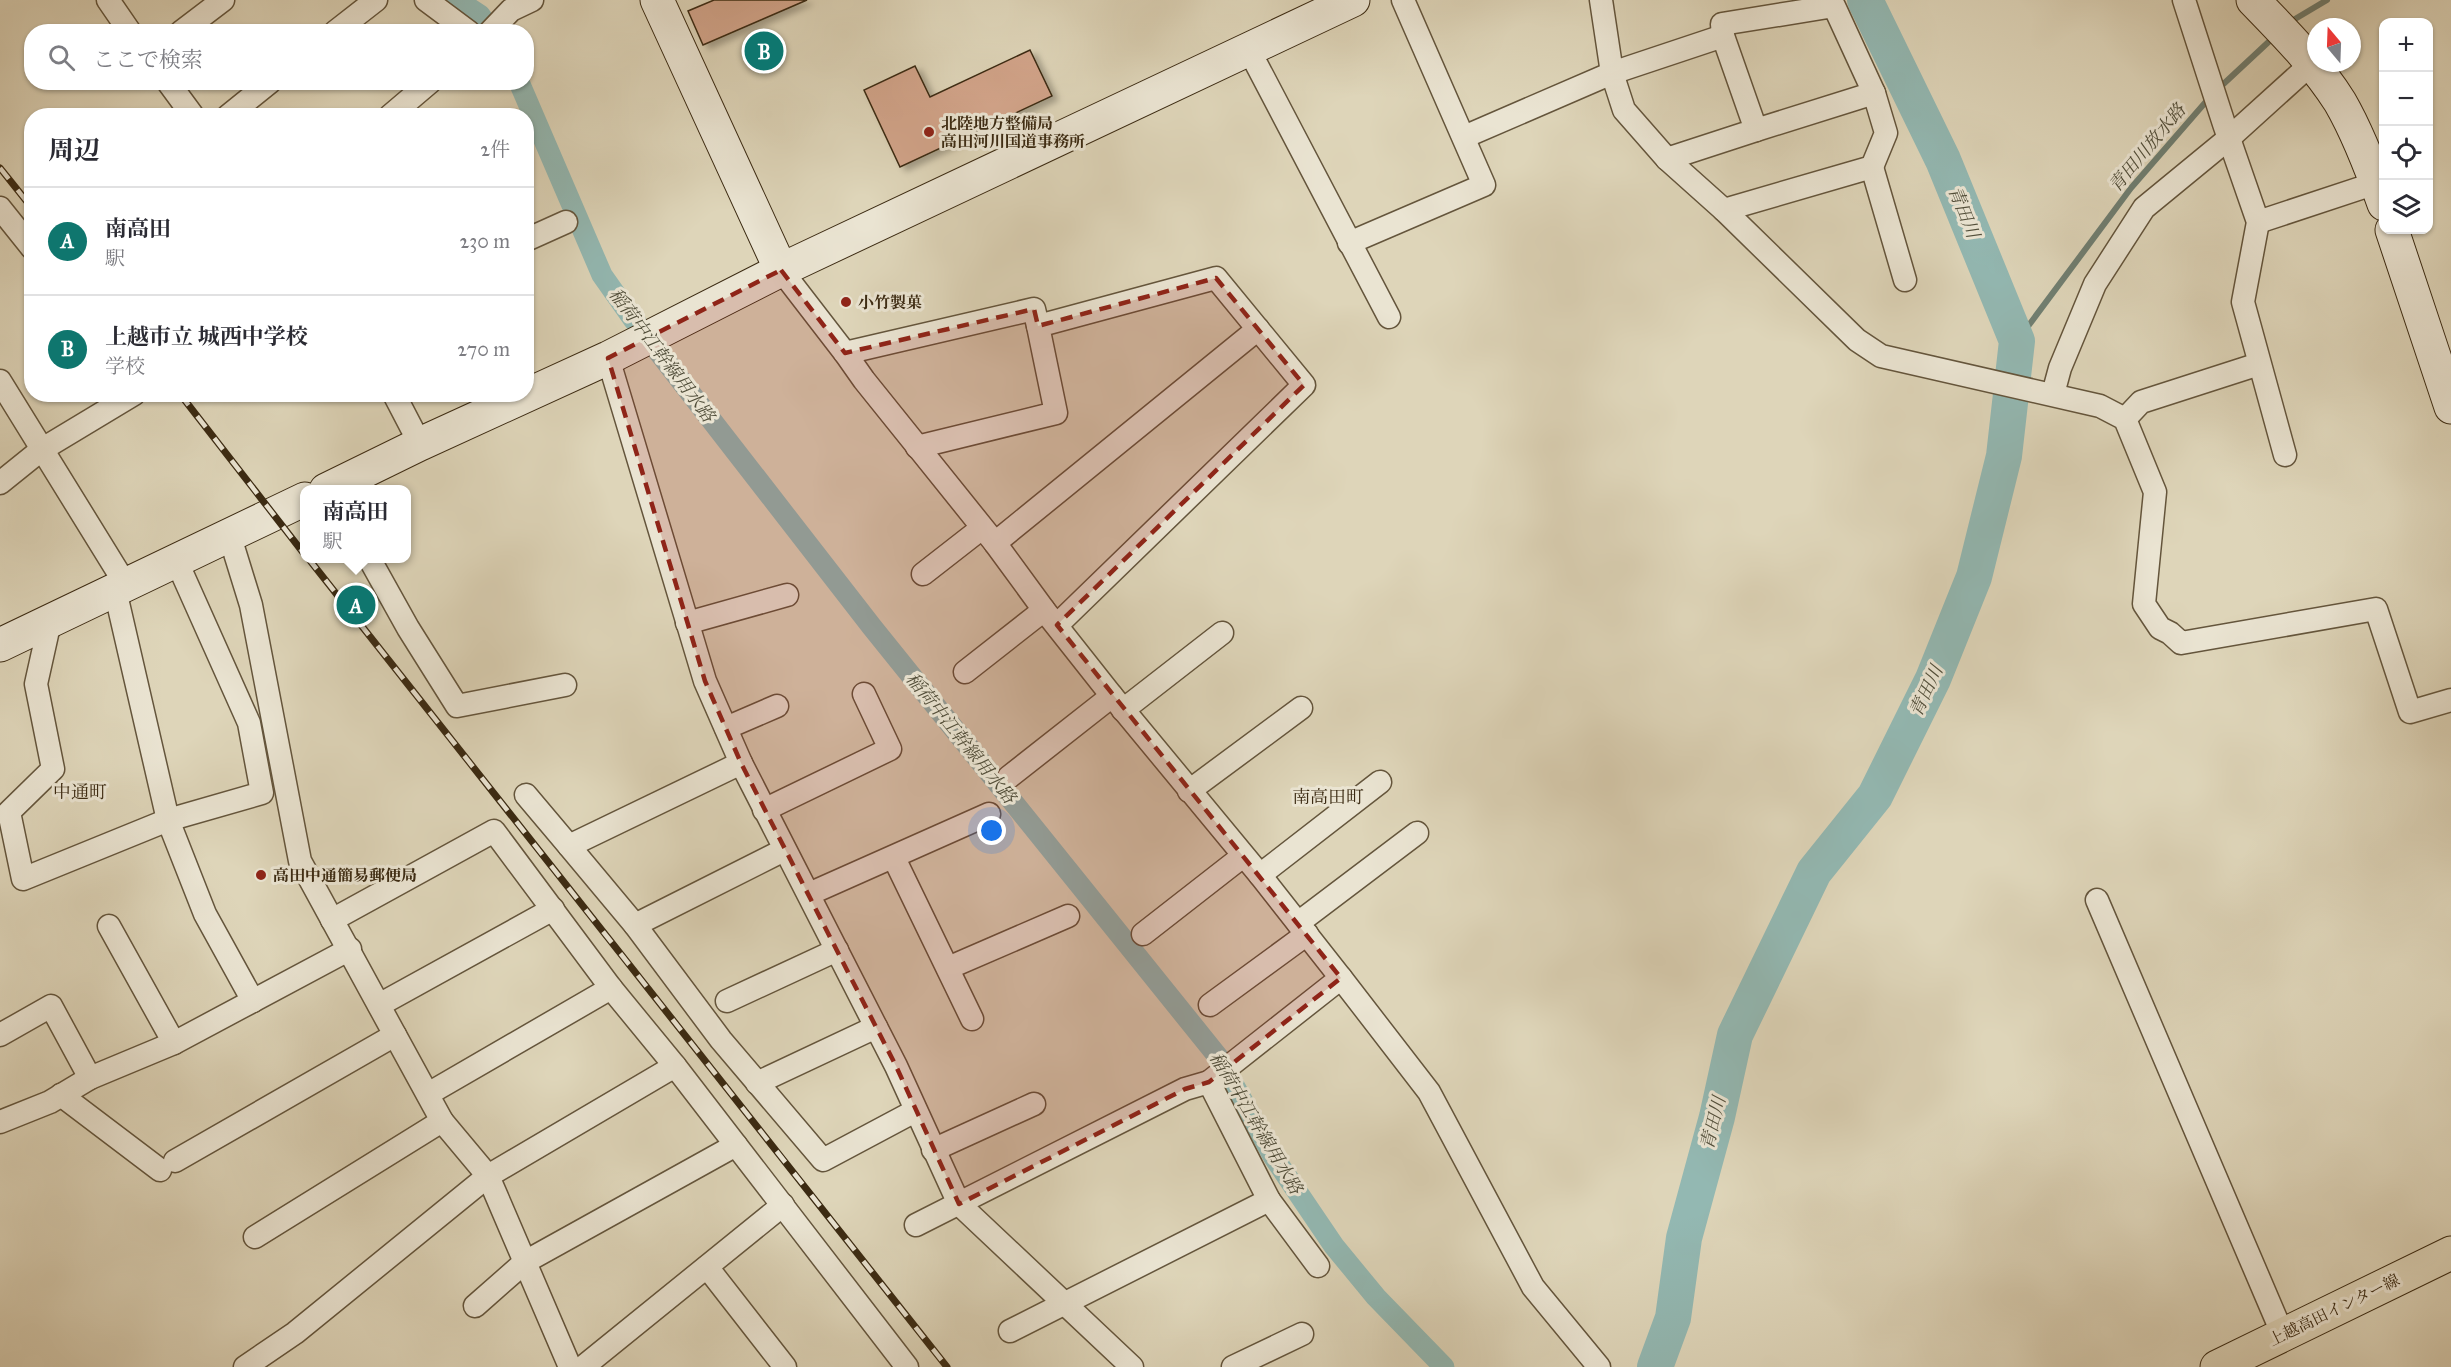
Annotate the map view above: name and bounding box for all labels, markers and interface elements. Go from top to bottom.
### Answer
north arrow [2307,18,2361,72]
map controls [2379,18,2433,234]
button: + [2379,18,2433,72]
search box [24,24,534,90]
pin: B [744,28,783,74]
icon: search [45,41,78,74]
text: ここで検索 [93,46,203,73]
button: − [2379,72,2433,126]
water label: 青田川放水路 [2104,98,2191,196]
place label: 北陸地方整備局 高田河川国道事務所 [941,114,1085,151]
marker: 北陸地方整備局 高田河川国道事務所 [922,125,936,139]
button: locate [2379,126,2433,180]
text: 周辺 [48,134,100,166]
text: 2件 [480,137,510,161]
button: layers [2379,180,2433,234]
water label: 青田川 [1944,183,1985,243]
text: 南高田 [105,215,171,242]
text: A [61,229,74,253]
text: 230 m [459,229,510,253]
text: 駅 [105,246,125,270]
water label: 稲荷中江幹線用水路 [604,284,721,428]
place label: 小竹製菓 [858,293,922,312]
marker: 小竹製菓 [839,295,853,309]
text: 上越市立 城西中学校 [105,323,308,350]
text: B [61,337,74,361]
text: 270 m [457,337,510,361]
text: 学校 [105,354,145,378]
popup [300,485,411,563]
text: 南高田 [322,498,389,525]
text: 駅 [322,529,342,553]
pin: A [336,582,376,628]
water label: 青田川 [1905,660,1948,720]
water label: 稲荷中江幹線用水路 [901,668,1022,809]
district label: 中通町 [53,781,107,803]
district label: 南高田町 [1292,786,1364,808]
your location [977,816,1006,845]
place label: 高田中通簡易郵便局 [273,866,417,885]
marker: 高田中通簡易郵便局 [254,868,268,882]
water label: 稲荷中江幹線用水路 [1205,1048,1308,1200]
water label: 青田川 [1696,1092,1731,1152]
street label: 上越高田インター線 [2265,1270,2403,1350]

